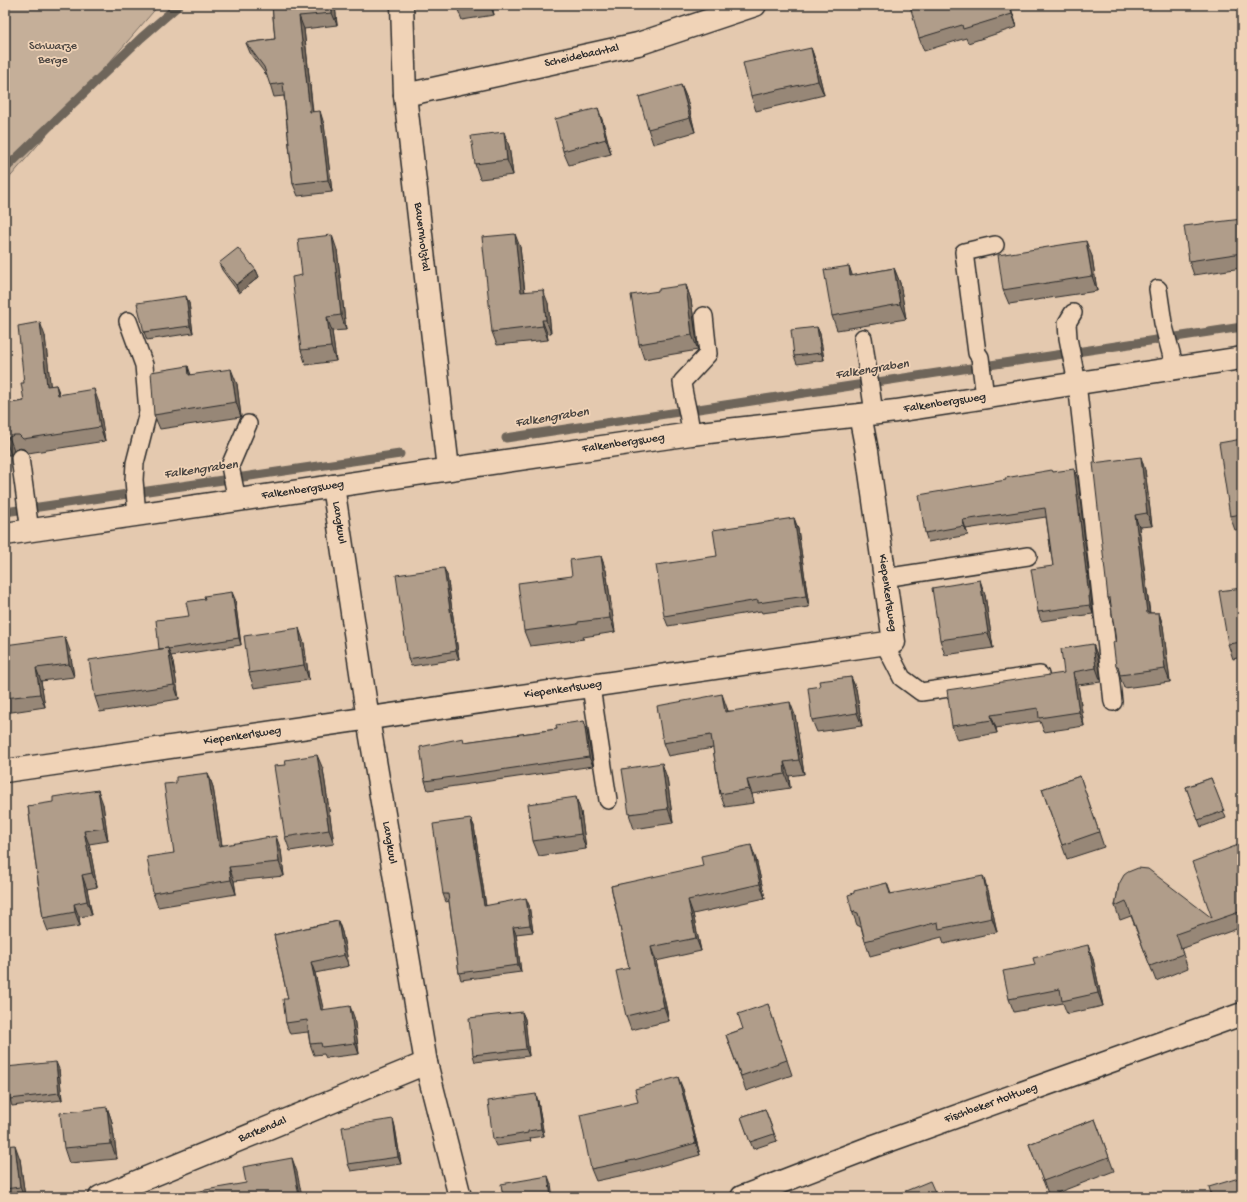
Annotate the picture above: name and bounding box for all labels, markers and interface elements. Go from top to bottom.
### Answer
park label: Schwarze Berge [29,40,78,68]
street label: Scheidebachtal [543,41,621,71]
street label: Bauernholztal [410,201,432,273]
water label: Falkengraben [834,357,911,383]
street label: Falkenbergsweg [902,390,987,417]
water label: Falkengraben [514,405,591,431]
street label: Falkenbergsweg [580,431,666,457]
water label: Falkengraben [163,457,240,483]
street label: Falkenbergsweg [260,478,345,504]
street label: Langkuul [328,500,349,545]
street label: Kiepenkerlsweg [875,553,899,633]
street label: Kiepenkerlsweg [523,677,603,703]
street label: Kiepenkerlsweg [203,724,283,749]
street label: Langkuul [378,820,399,865]
street label: Fischbeker Holtweg [942,1081,1040,1127]
street label: Barkendal [236,1114,289,1147]

